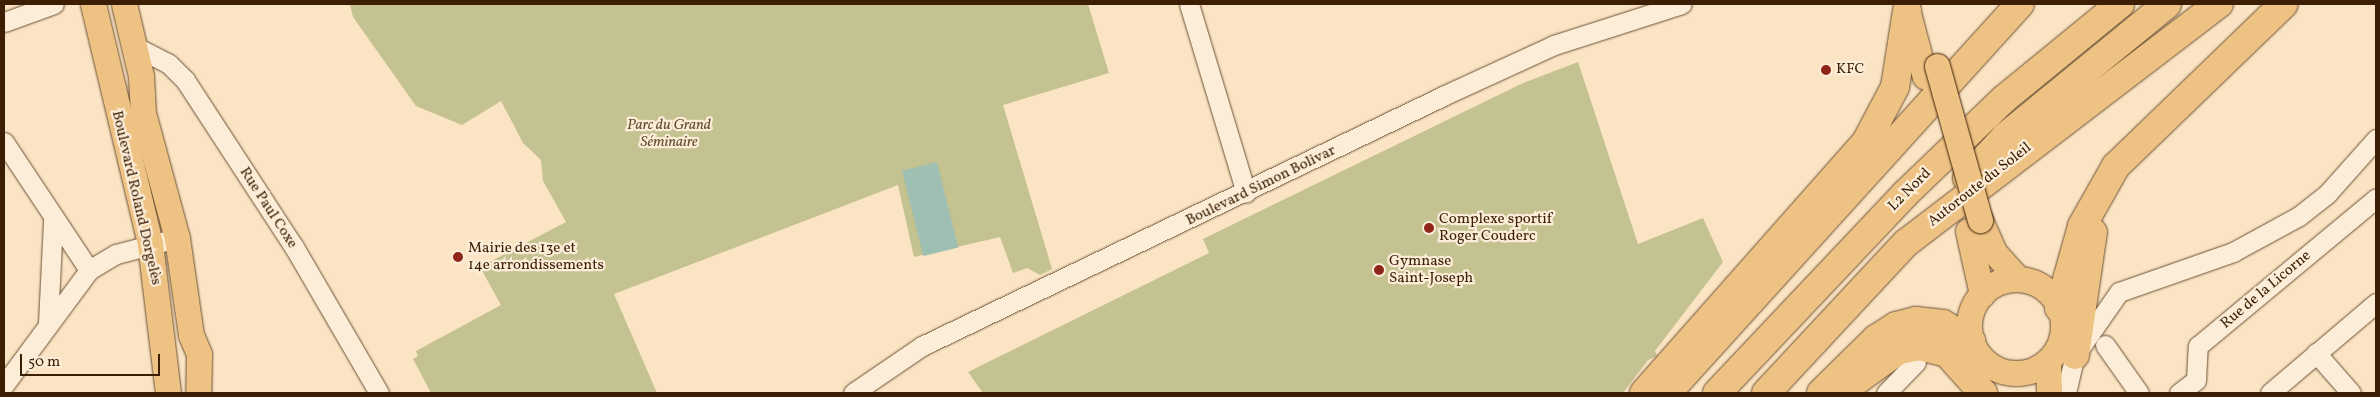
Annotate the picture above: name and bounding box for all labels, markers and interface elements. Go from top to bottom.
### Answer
place label: KFC [1836,61,1864,79]
marker: KFC [1820,64,1832,76]
street label: Boulevard Roland Dorgelès [107,109,165,287]
park label: Parc du Grand Séminaire [627,116,711,151]
street label: Autoroute du Soleil [1925,139,2035,231]
street label: Boulevard Simon Bolivar [1183,142,1339,230]
street label: Rue Paul Coxe [235,164,301,252]
street label: L2 Nord [1885,165,1935,215]
place label: Complexe sportif Roger Couderc [1439,210,1552,245]
marker: Complexe sportif Roger Couderc [1423,222,1435,234]
place label: Mairie des 13e et 14e arrondissements [468,239,604,274]
street label: Rue de la Licorne [2217,247,2315,333]
marker: Mairie des 13e et 14e arrondissements [452,251,464,263]
place label: Gymnase Saint-Joseph [1389,252,1473,287]
marker: Gymnase Saint-Joseph [1373,264,1385,276]
scale bar [22,344,162,376]
text: 50 m [28,352,60,373]

